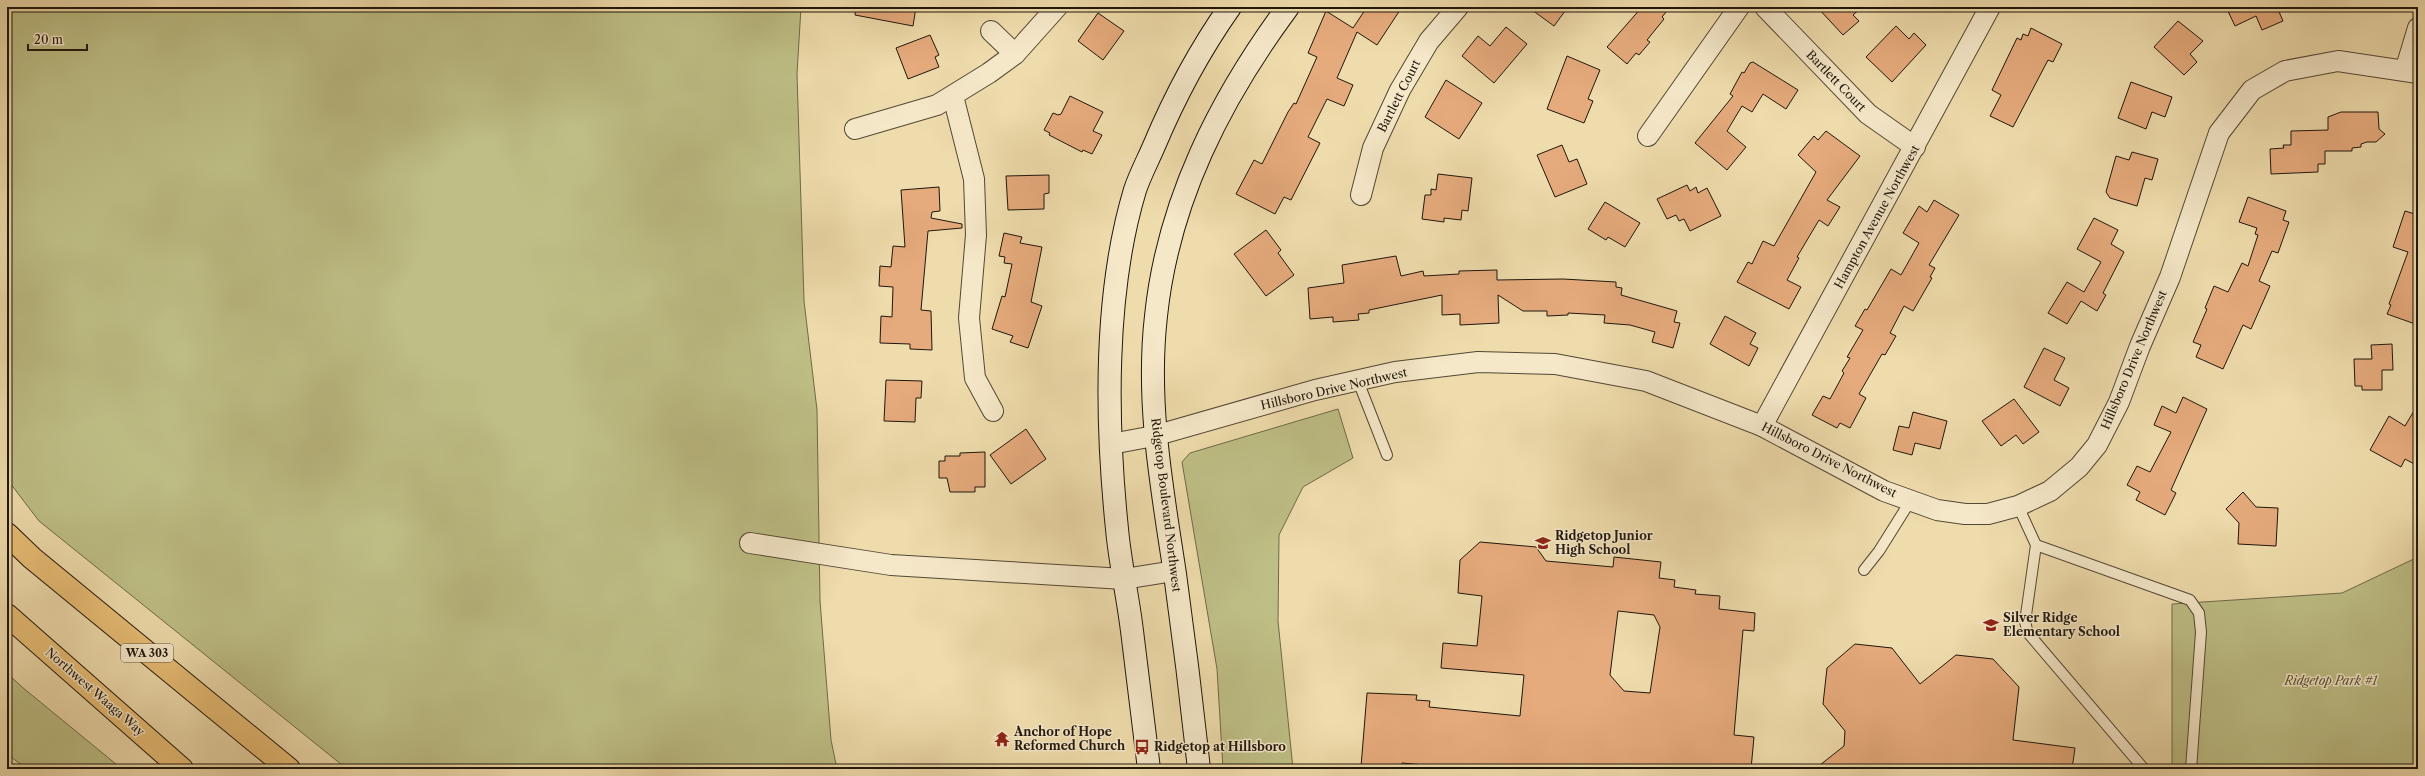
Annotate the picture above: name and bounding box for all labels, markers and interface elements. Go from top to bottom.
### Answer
scale bar [28,26,87,52]
text: 20 m [34,32,63,47]
street label: Bartlett Court [1803,47,1870,115]
street label: Bartlett Court [1374,56,1424,134]
street label: Hampton Avenue Northwest [1831,142,1923,291]
street label: Hillsboro Drive Northwest [2097,287,2170,432]
street label: Hillsboro Drive Northwest [1259,364,1409,413]
street label: Ridgetop Boulevard Northwest [1148,417,1185,594]
street label: Hillsboro Drive Northwest [1759,419,1900,501]
place label: Ridgetop Junior High School [1555,528,1653,557]
school or university icon: Ridgetop Junior High School [1534,534,1552,552]
place label: Silver Ridge Elementary School [2003,610,2120,639]
school or university icon: Silver Ridge Elementary School [1982,616,2000,634]
street label: Northwest Waaga Way [43,644,148,739]
road number: WA 303 [121,644,173,662]
park label: Ridgetop Park #1 [2284,673,2378,688]
place label: Anchor of Hope Reformed Church [1013,724,1126,753]
temple icon: Anchor of Hope Reformed Church [993,730,1011,748]
bus stop icon: Ridgetop at Hillsboro [1133,738,1151,756]
place label: Ridgetop at Hillsboro [1154,739,1286,754]

